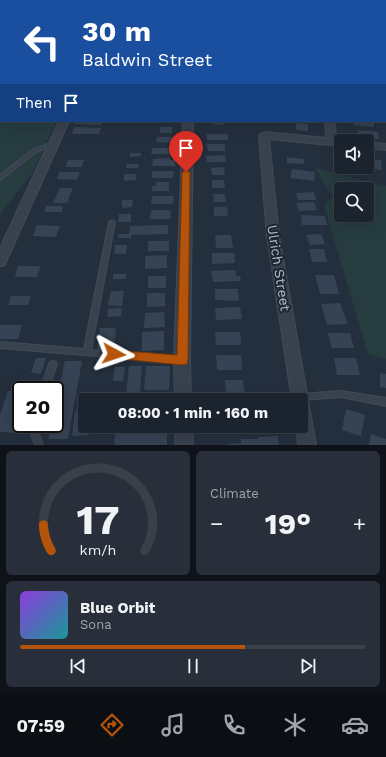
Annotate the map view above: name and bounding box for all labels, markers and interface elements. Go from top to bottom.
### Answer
text: 30 m [82,15,151,48]
icon: left [16,16,68,68]
text: Baldwin Street [82,49,212,70]
icon: arrive [60,92,82,114]
text: Then [16,94,52,112]
pin [169,131,203,172]
map controls [334,134,374,222]
button: sound [334,134,374,174]
icon: arrive [175,137,197,159]
button: search [334,182,374,222]
street label: Ulrich Street [264,224,294,312]
position arrow [93,333,135,375]
speed limit sign: 20 [12,381,64,433]
text: 08:00 · 1 min · 160 m [118,404,268,422]
text: Climate [210,486,259,501]
text: 17 [76,495,120,544]
text: 19° [265,506,311,541]
text: − [210,511,223,536]
text: + [353,511,366,536]
text: km/h [80,542,116,558]
text: Blue Orbit [80,599,155,617]
text: Sona [80,617,112,632]
icon: previous [67,655,89,677]
icon: pause [182,655,204,677]
icon: next [297,655,319,677]
icon: directions [98,711,126,739]
icon: music [159,711,187,739]
icon: phone [220,711,248,739]
icon: climate [281,711,309,739]
icon: car [341,711,369,739]
text: 07:59 [16,715,65,736]

